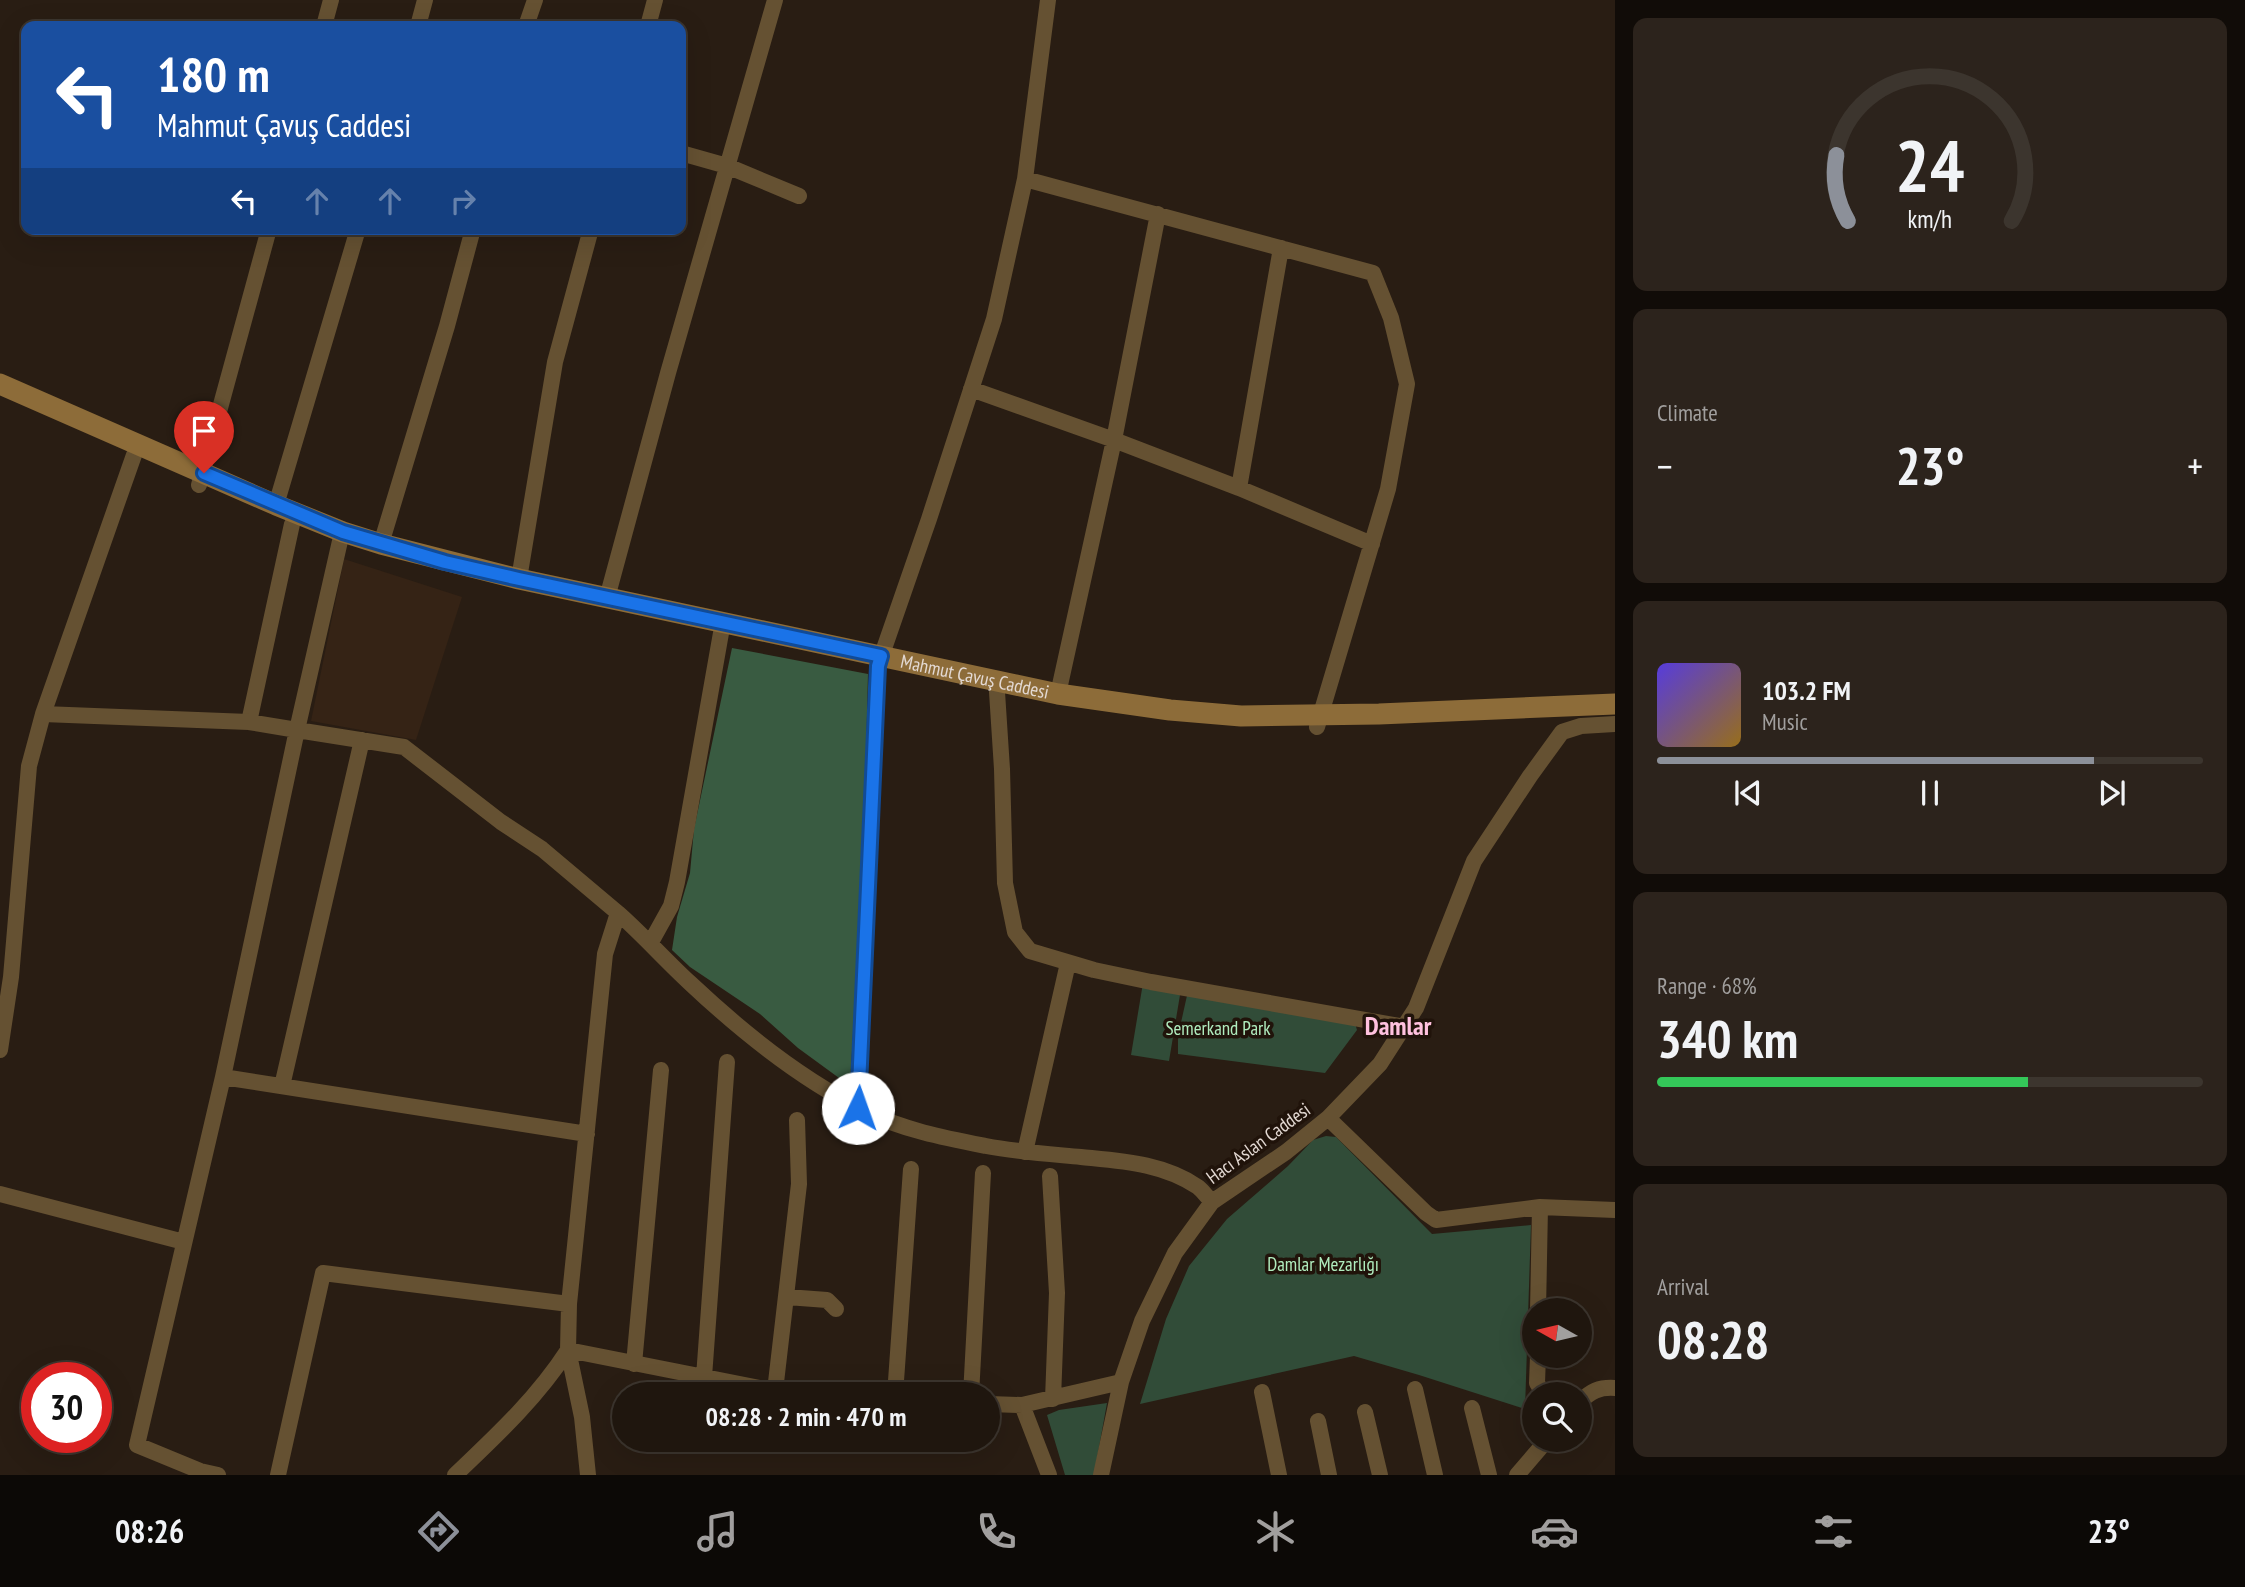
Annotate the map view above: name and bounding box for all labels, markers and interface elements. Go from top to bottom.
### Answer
text: 180 m [157,42,270,106]
icon: left [42,49,133,140]
text: Mahmut Çavuş Caddesi [157,104,411,146]
text: 24 [1895,117,1965,211]
icon: left [225,182,263,220]
icon: ahead [298,182,336,220]
icon: ahead [371,182,409,220]
icon: right [444,182,482,220]
text: km/h [1908,203,1952,235]
text: Climate [1657,398,1718,427]
pin [174,401,234,473]
icon: arrive [185,412,223,450]
text: 23° [1896,432,1964,499]
text: − [1657,441,1673,490]
text: + [2187,441,2203,490]
street label: Mahmut Çavuş Caddesi [899,649,1051,704]
text: 103.2 FM [1762,674,1851,707]
text: Music [1762,707,1808,736]
icon: previous [1729,774,1767,812]
icon: pause [1911,774,1949,812]
icon: next [2093,774,2131,812]
text: Range · 68% [1657,971,1757,1000]
text: 340 km [1657,1005,1798,1072]
district label: Damlar [1365,1009,1432,1042]
park label: Semerkand Park [1165,1016,1271,1040]
position arrow [821,1071,895,1145]
street label: Hacı Aslan Caddesi [1201,1097,1315,1189]
park label: Damlar Mezarlığı [1267,1252,1379,1276]
text: Arrival [1657,1272,1709,1301]
north arrow [1522,1298,1592,1368]
map controls [1522,1298,1592,1452]
text: 08:28 [1657,1306,1769,1373]
speed limit sign: 30 [21,1362,112,1453]
button: search [1522,1382,1592,1452]
text: 08:28 · 2 min · 470 m [706,1400,906,1433]
icon: directions [414,1507,463,1556]
icon: music [693,1507,742,1556]
icon: phone [972,1507,1021,1556]
icon: climate [1251,1507,1300,1556]
icon: car [1530,1507,1579,1556]
icon: filters [1809,1507,1858,1556]
text: 08:26 [115,1510,184,1552]
text: 23° [2088,1510,2130,1552]

